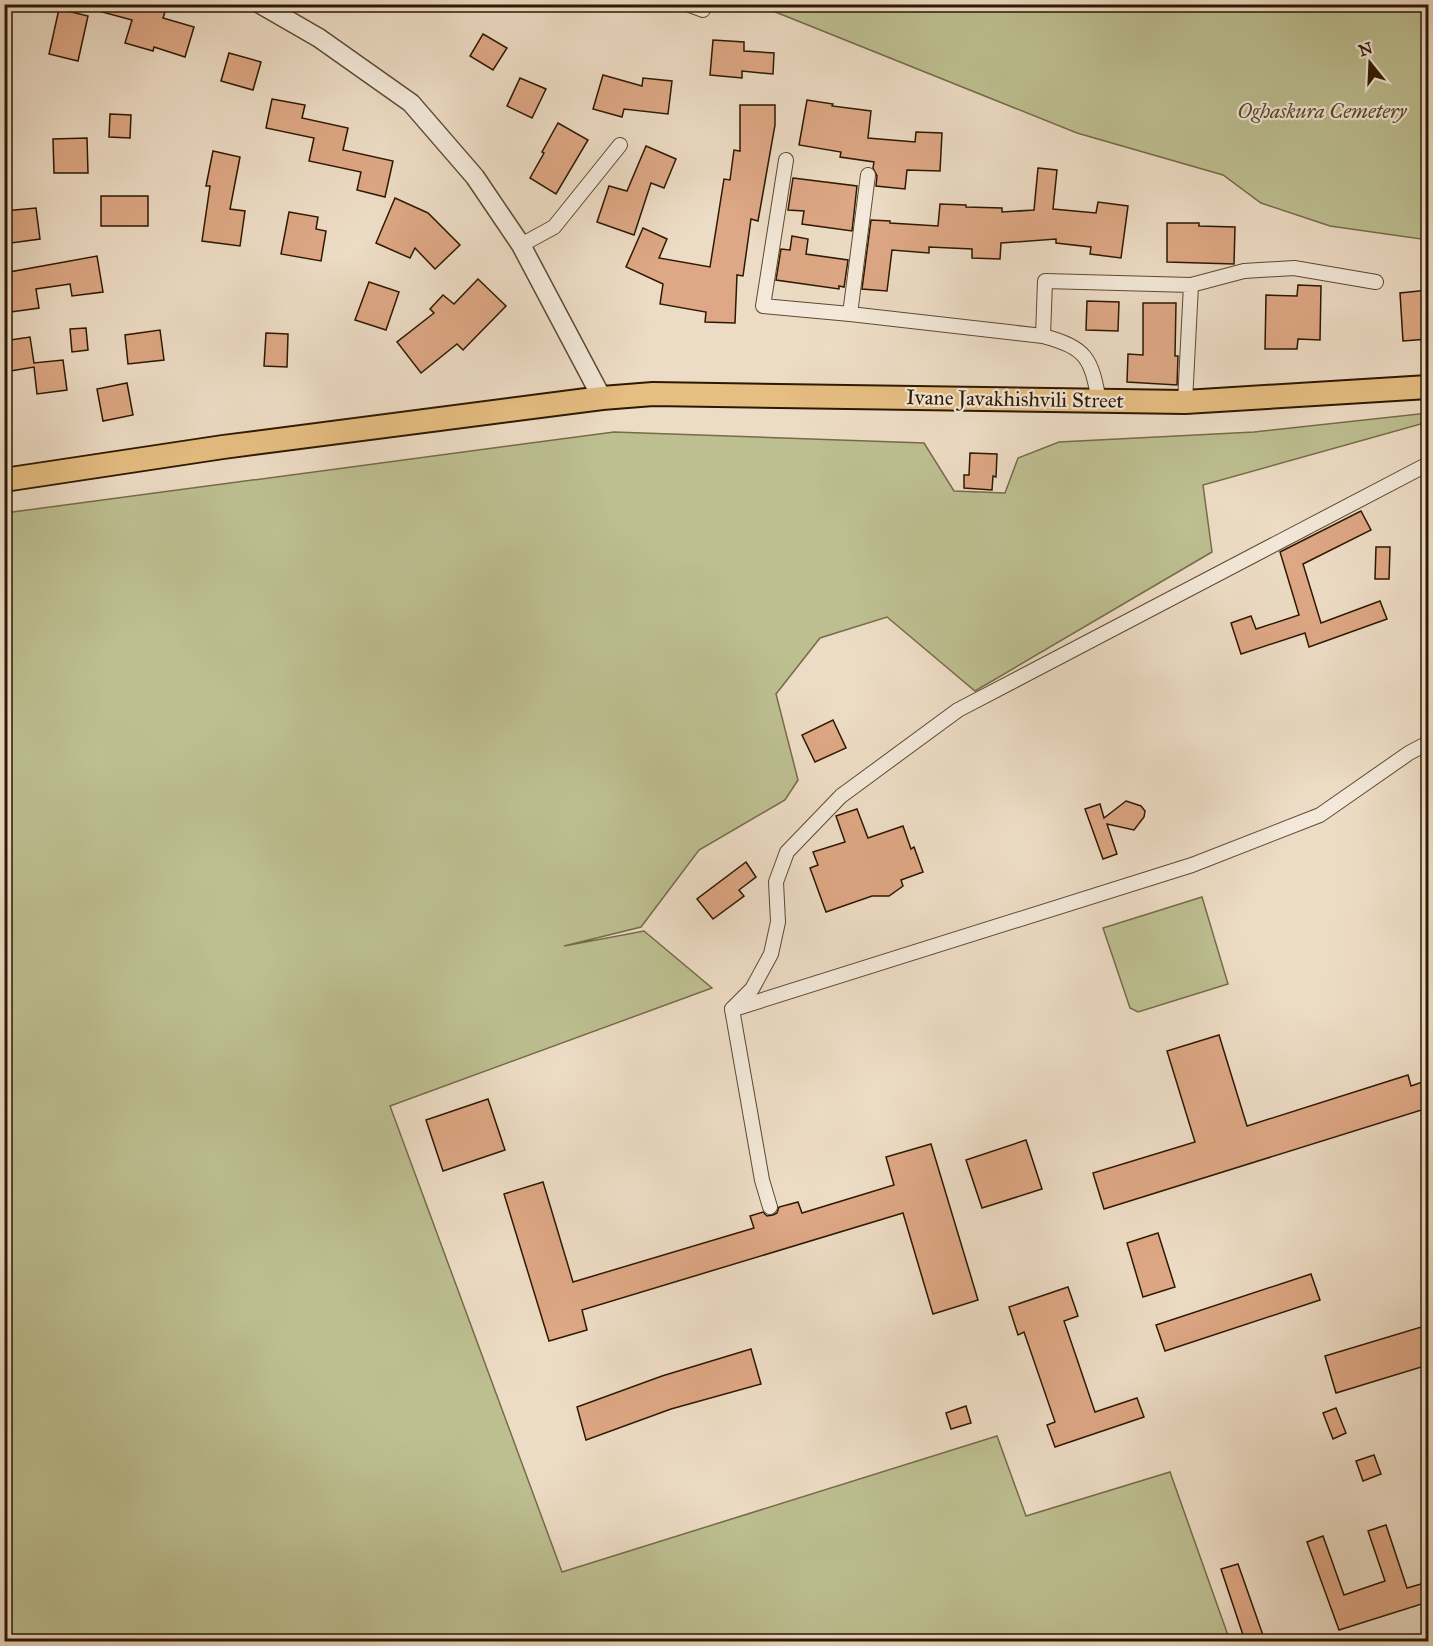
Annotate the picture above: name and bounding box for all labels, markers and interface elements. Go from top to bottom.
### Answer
north arrow [1340,33,1400,93]
text: N [1356,38,1375,60]
park label: Oghaskura Cemetery [1237,98,1408,124]
street label: Ivane Javakhishvili Street [906,384,1125,414]

